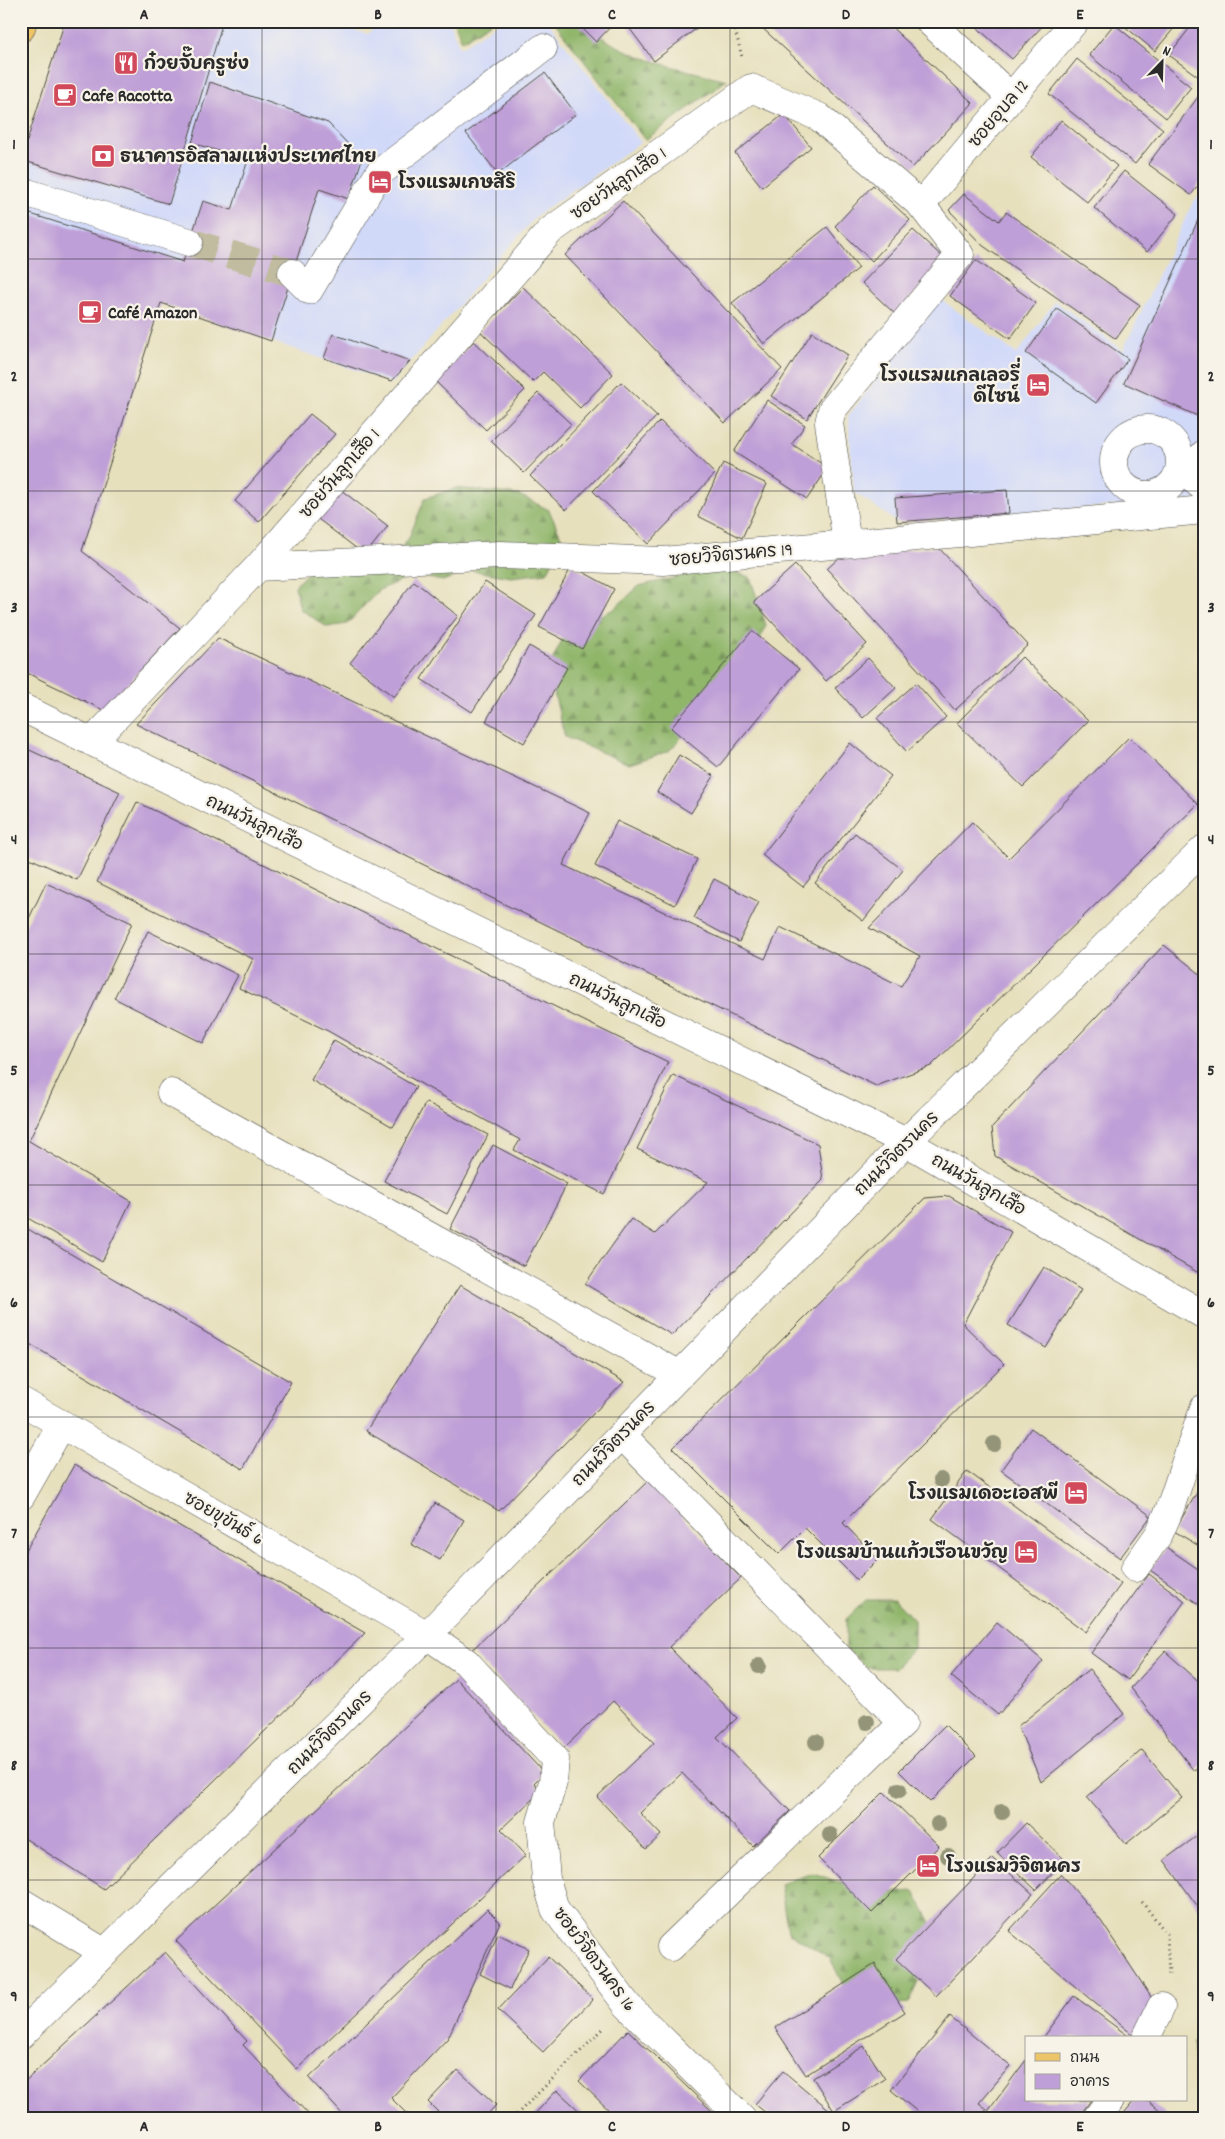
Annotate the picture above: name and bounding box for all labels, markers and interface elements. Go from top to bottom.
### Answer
text: A [140,4,149,27]
text: B [374,4,382,27]
text: C [608,4,616,27]
text: D [842,4,851,27]
text: E [1076,4,1084,27]
north arrow [1138,38,1188,88]
text: N [1159,41,1173,62]
place label: ก๋วยจั๊บครูซ่ง [144,46,249,78]
restaurant icon: ก๋วยจั๊บครูซ่ง [113,50,139,76]
street label: ซอยอุบล 12 [964,75,1036,154]
cafe icon: Cafe Racotta [52,82,78,108]
place label: Cafe Racotta [82,85,172,110]
text: 1 [12,134,16,157]
text: 1 [1209,134,1213,157]
street label: ซอยวันลูกเสือ 1 [565,141,673,227]
bank icon: ธนาคารอิสลามแห่งประเทศไทย [90,143,116,169]
place label: ธนาคารอิสลามแห่งประเทศไทย [120,144,377,171]
hotel icon: โรงแรมเกษสิริ [367,169,393,195]
place label: โรงแรมเกษสิริ [398,170,516,197]
cafe icon: Café Amazon [77,299,103,325]
place label: Café Amazon [108,302,197,327]
place label: โรงแรมแกลเลอรี่ ดีไซน์ [880,357,1021,411]
text: 2 [11,366,18,389]
text: 2 [1208,366,1215,389]
hotel icon: โรงแรมแกลเลอรี่ ดีไซน์ [1025,372,1051,398]
street label: ซอยวันลูกเสือ 1 [293,423,387,525]
street label: ซอยวิจิตรนคร 19 [668,538,794,574]
text: 3 [10,597,18,620]
text: 3 [1207,597,1215,620]
street label: ถนนวันลูกเสือ [201,788,308,859]
text: 4 [11,829,17,852]
text: 4 [1208,829,1214,852]
street label: ถนนวันลูกเสือ [564,966,671,1037]
text: 5 [10,1060,18,1083]
text: 5 [1207,1060,1215,1083]
street label: ถนนวิจิตรนคร [849,1106,946,1203]
street label: ถนนวันลูกเสือ [926,1147,1031,1223]
text: 6 [10,1292,18,1315]
text: 6 [1207,1292,1215,1315]
street label: ถนนวิจิตรนคร [567,1396,662,1493]
hotel icon: โรงแรมเดอะเอสพี [1063,1480,1089,1506]
place label: โรงแรมเดอะเอสพี [908,1481,1058,1508]
street label: ซอยขุขันธ์ 6 [178,1485,269,1553]
text: 7 [11,1523,17,1546]
text: 7 [1208,1523,1214,1546]
hotel icon: โรงแรมบ้านแก้วเรือนขวัญ [1013,1539,1039,1565]
place label: โรงแรมบ้านแก้วเรือนขวัญ [796,1540,1008,1567]
street label: ถนนวิจิตรนคร [282,1685,379,1782]
text: 8 [11,1755,18,1778]
text: 8 [1208,1755,1215,1778]
hotel icon: โรงแรมวิจิตนคร [915,1853,941,1879]
place label: โรงแรมวิจิตนคร [946,1854,1081,1881]
street label: ซอยวิจิตรนคร 16 [546,1903,641,2018]
text: 9 [10,1986,18,2009]
text: 9 [1207,1986,1215,2009]
legend [1025,2036,1188,2102]
text: ถนน [1070,2048,1099,2070]
text: อาคาร [1070,2072,1110,2094]
text: A [140,2116,149,2139]
text: B [374,2116,382,2139]
text: C [608,2116,616,2139]
text: D [842,2116,851,2139]
text: E [1076,2116,1084,2139]

